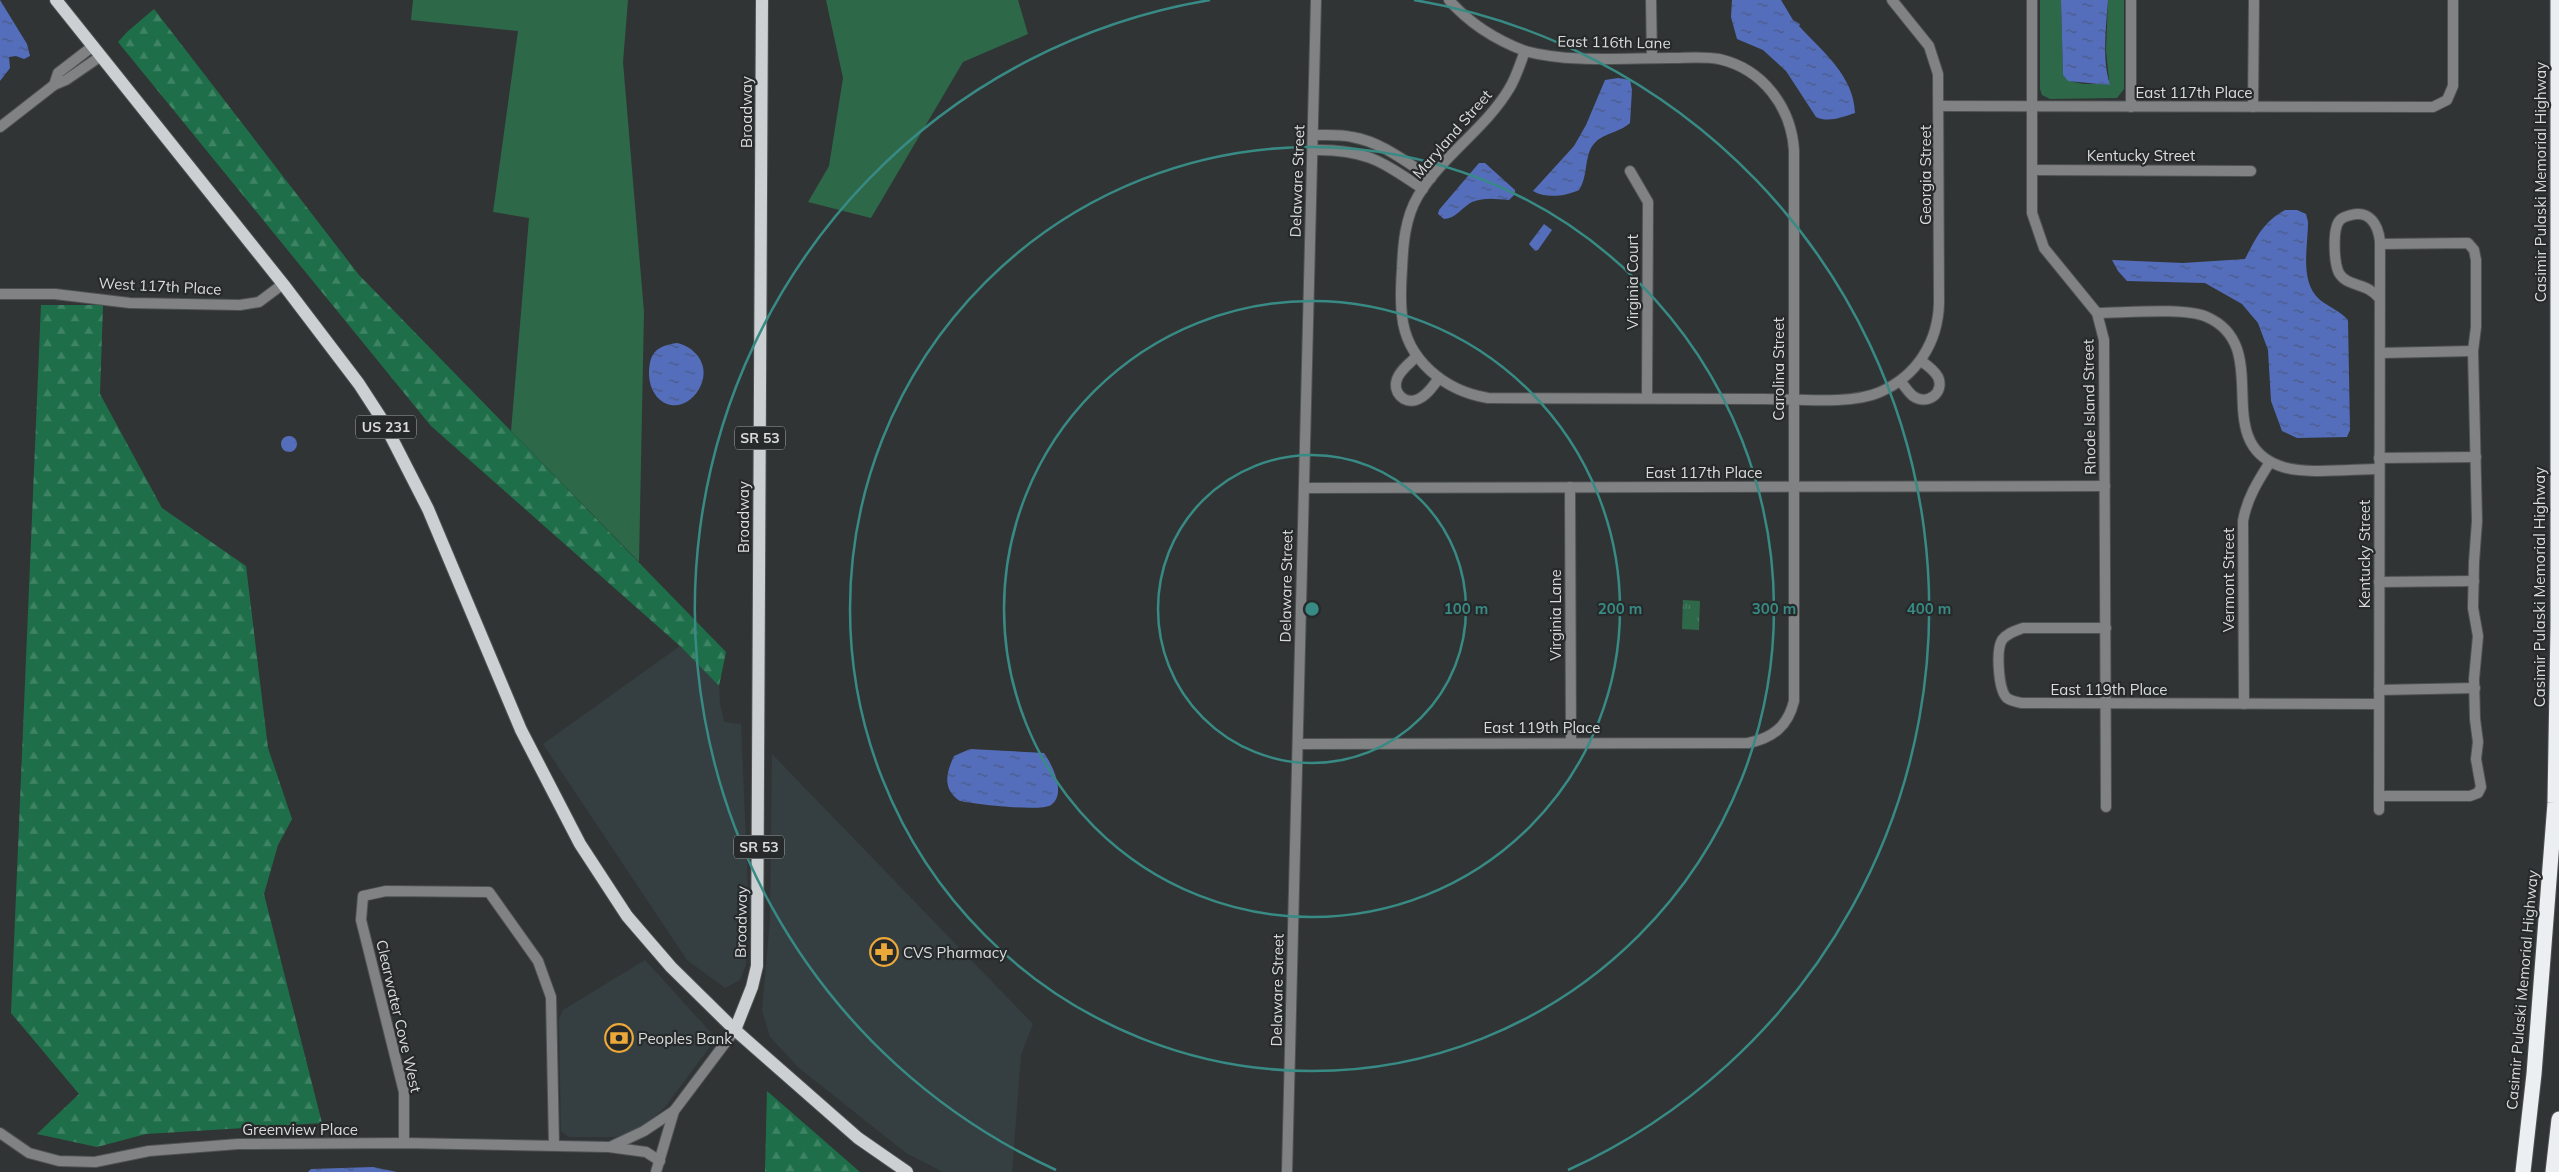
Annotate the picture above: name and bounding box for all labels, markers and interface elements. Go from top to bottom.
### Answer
street label: East 116th Lane [1557,32,1671,52]
street label: Casimir Pulaski Memorial Highway [2531,62,2550,302]
street label: Broadway [737,76,756,148]
street label: East 117th Place [2136,83,2252,102]
street label: Maryland Street [1408,86,1496,182]
street label: Delaware Street [1286,124,1308,238]
street label: Georgia Street [1916,125,1935,225]
street label: Kentucky Street [2087,146,2195,165]
street label: Virginia Court [1623,234,1642,330]
street label: West 117th Place [98,273,222,299]
street label: Carolina Street [1769,317,1788,421]
street label: Rhode Island Street [2078,339,2100,475]
road number: US 231 [356,416,416,438]
road number: SR 53 [735,426,785,449]
street label: East 117th Place [1646,463,1762,482]
street label: Casimir Pulaski Memorial Highway [2530,467,2549,707]
street label: Broadway [734,481,753,553]
street label: Kentucky Street [2355,500,2374,608]
street label: Vermont Street [2219,528,2238,632]
street label: Delaware Street [1276,530,1296,642]
street label: Virginia Lane [1546,569,1565,661]
text: 100 m [1444,599,1488,618]
text: 200 m [1598,599,1642,618]
text: 300 m [1752,599,1796,618]
text: 400 m [1907,599,1951,618]
centre of rings [1303,600,1321,618]
street label: East 119th Place [2051,680,2167,699]
street label: East 119th Place [1484,718,1600,737]
road number: SR 53 [734,836,784,859]
street label: Casimir Pulaski Memorial Highway [2502,869,2542,1111]
street label: Broadway [731,886,751,958]
street label: Delaware Street [1267,934,1287,1046]
pharmacy icon: CVS Pharmacy [869,937,899,967]
street label: Clearwater Cove West [372,938,426,1094]
place label: CVS Pharmacy [903,943,1007,962]
bank icon: Peoples Bank [604,1023,634,1053]
place label: Peoples Bank [638,1029,732,1048]
street label: Greenview Place [242,1120,358,1139]

